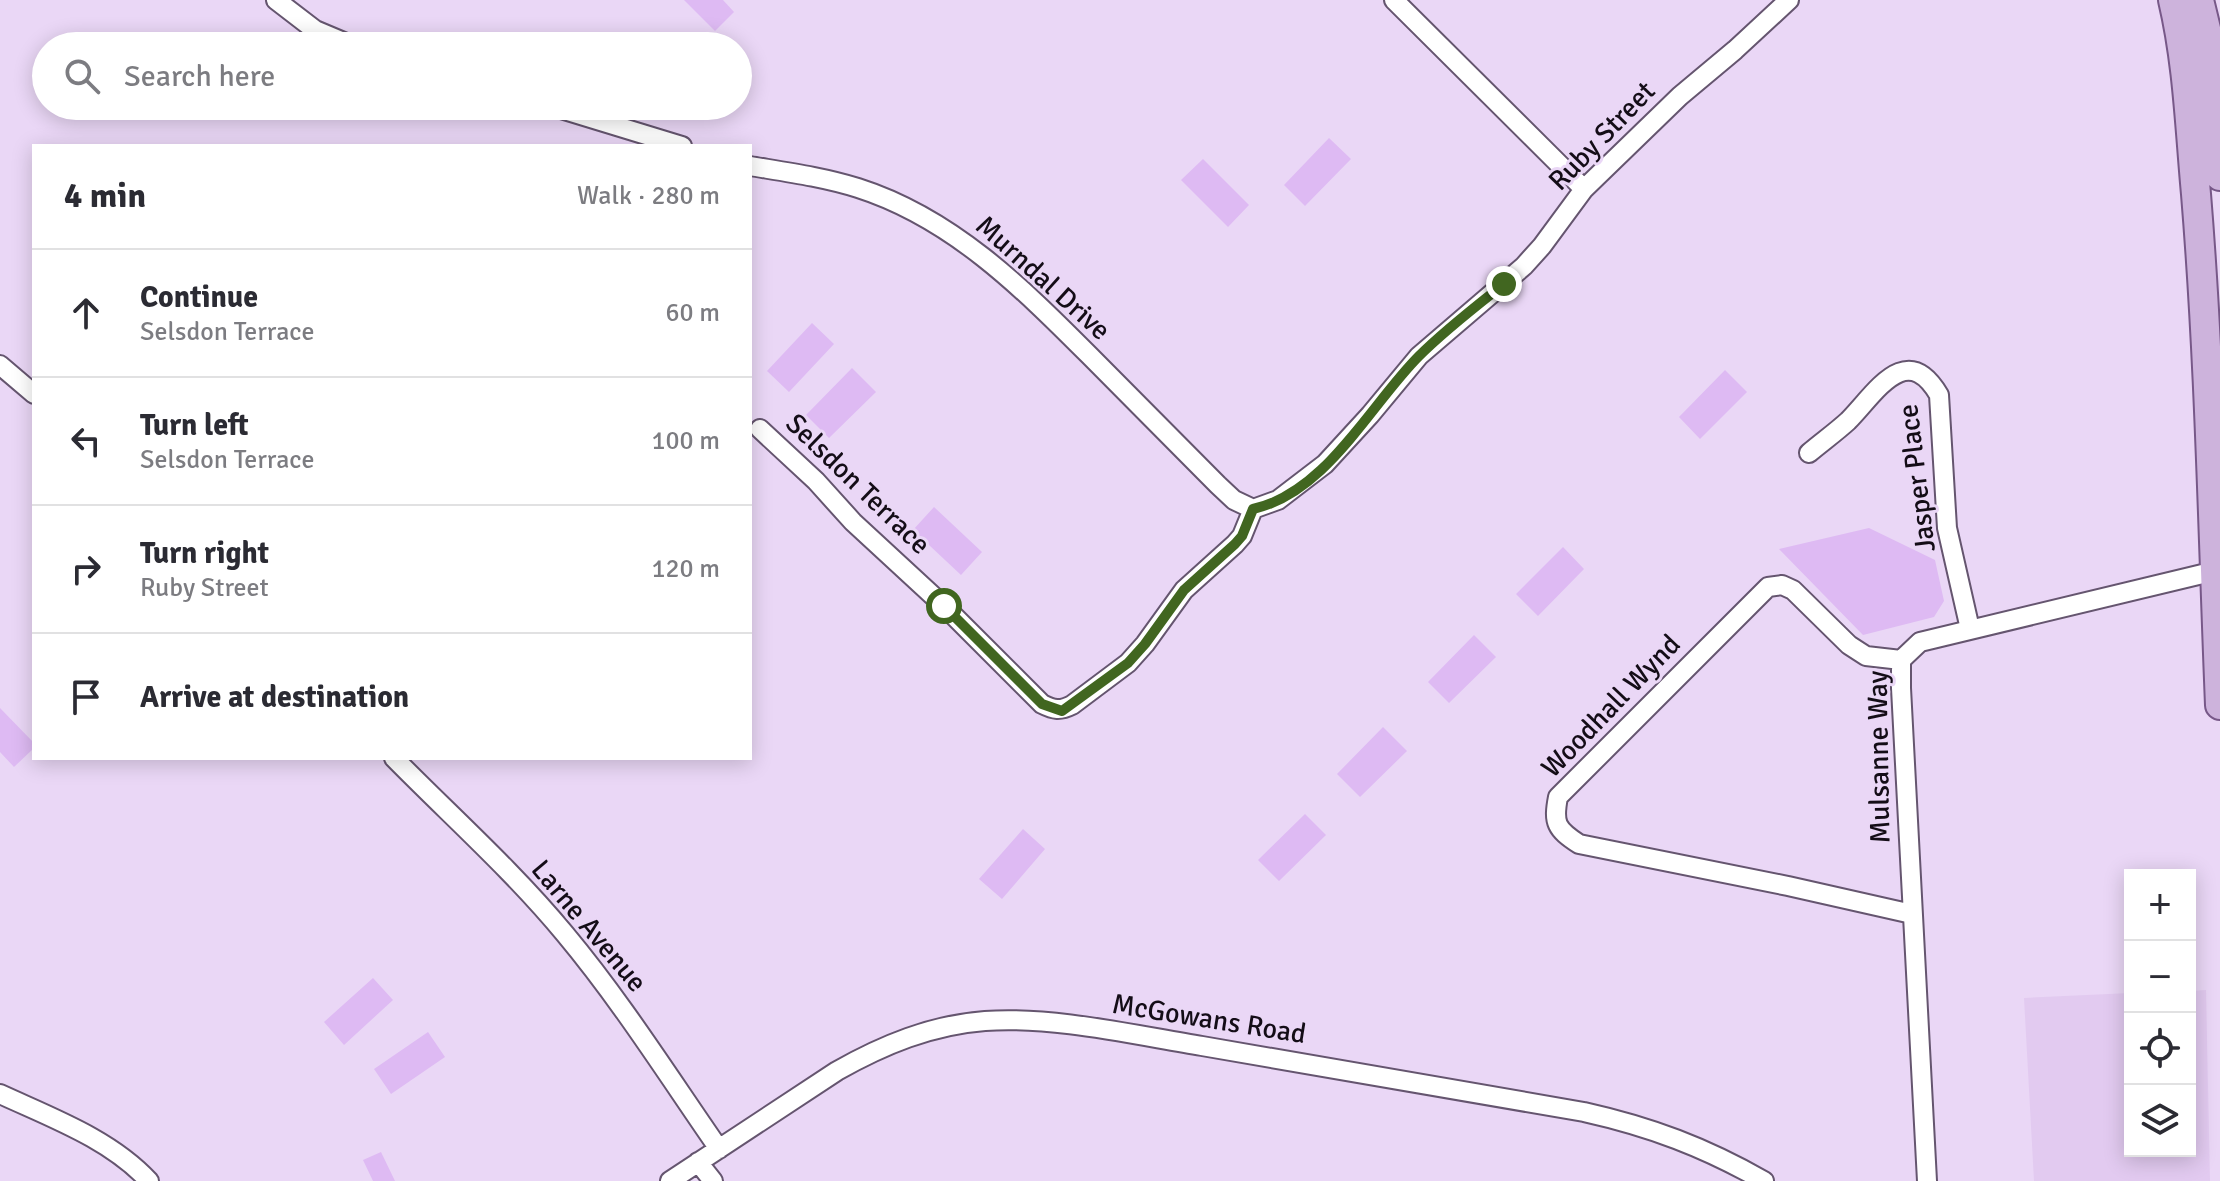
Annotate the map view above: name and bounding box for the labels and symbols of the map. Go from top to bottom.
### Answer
street label: Ruby Street [1542,74,1662,198]
street label: Murndal Drive [969,209,1117,347]
route end [1486,266,1522,302]
street label: Jasper Place [1891,402,1943,554]
street label: Selsdon Terrace [779,407,937,561]
route start [926,588,962,624]
street label: Woodhall Wynd [1534,628,1688,784]
street label: Mulsanne Way [1860,670,1898,844]
street label: Larne Avenue [524,853,654,999]
street label: McGowans Road [1110,987,1308,1051]

